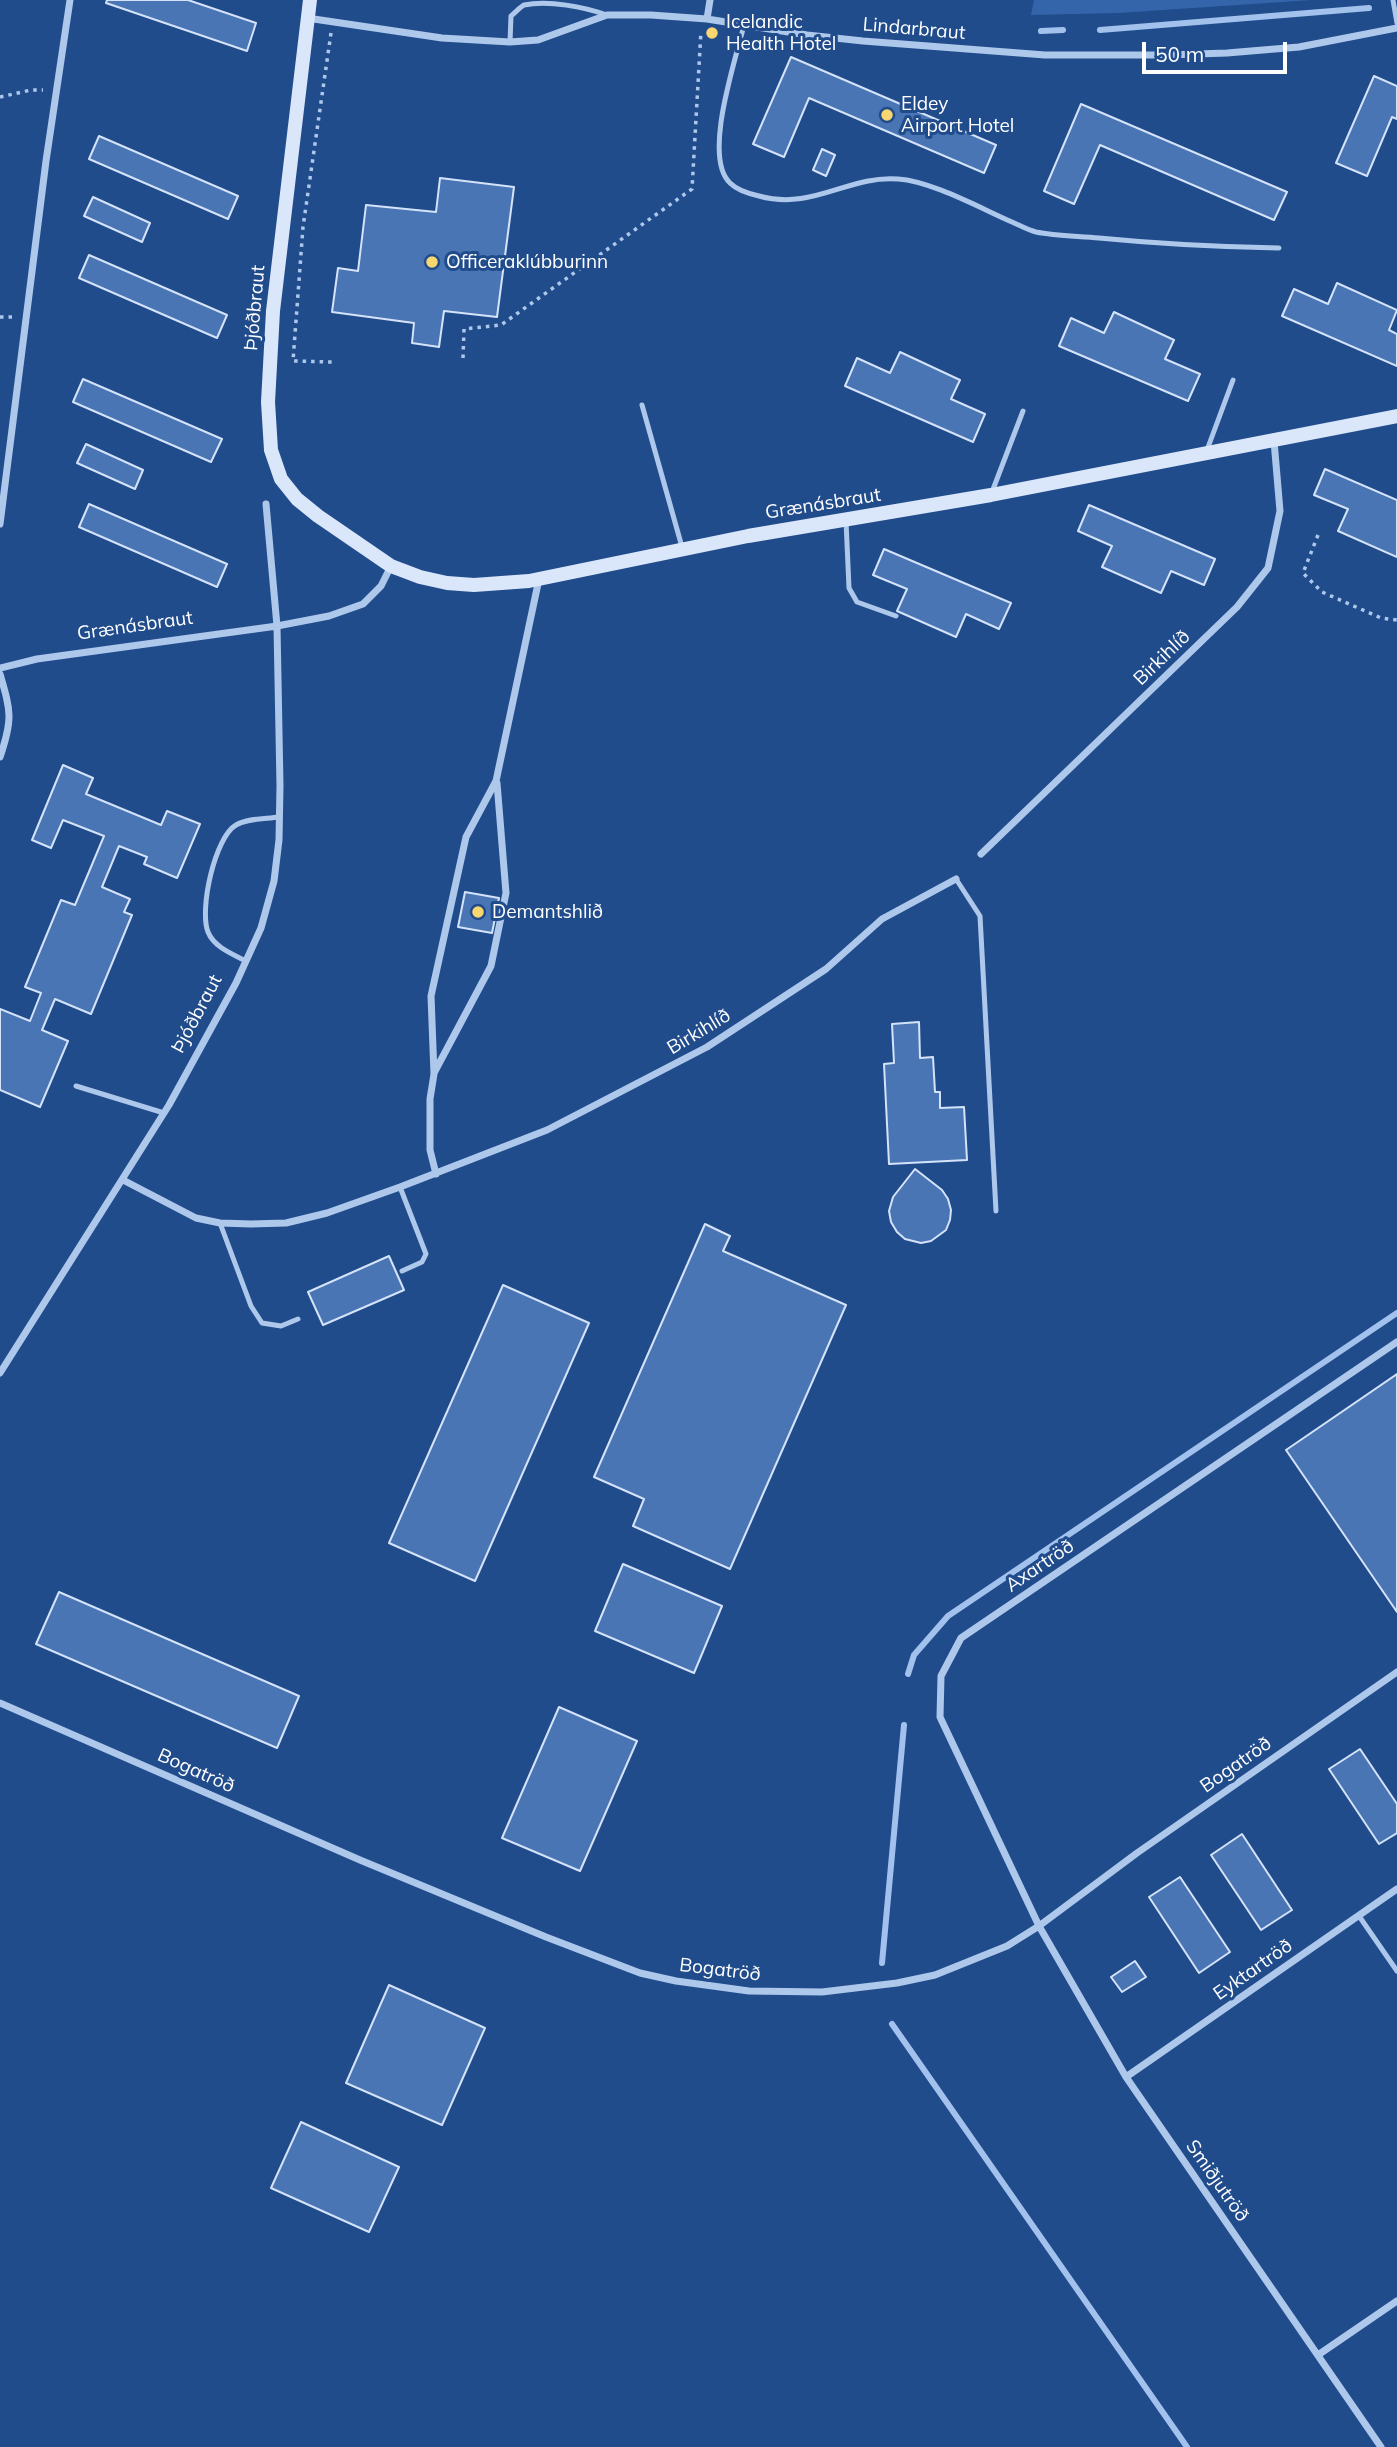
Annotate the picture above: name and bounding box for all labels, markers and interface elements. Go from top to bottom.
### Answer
place label: Icelandic Health Hotel [726,11,836,55]
street label: Lindarbraut [862,13,966,45]
marker: Icelandic Health Hotel [704,25,720,41]
scale bar [1145,28,1290,72]
text: 50 m [1155,41,1204,67]
place label: Eldey Airport Hotel [901,93,1014,137]
marker: Eldey Airport Hotel [879,107,895,123]
place label: Officeraklúbburinn [446,251,608,273]
marker: Officeraklúbburinn [424,254,440,270]
street label: Þjóðbraut [240,264,270,352]
street label: Grænásbraut [764,484,882,524]
street label: Grænásbraut [76,607,194,645]
street label: Birkihlíð [1129,626,1195,690]
place label: Demantshlið [492,901,603,923]
marker: Demantshlið [470,904,486,920]
street label: Þjóðbraut [167,971,227,1057]
street label: Birkihlíð [663,1004,735,1060]
street label: Axartröð [1001,1535,1079,1597]
street label: Bogatröð [1196,1732,1276,1798]
street label: Bogatröð [154,1744,238,1798]
street label: Eyktartröð [1209,1934,1297,2006]
street label: Bogatröð [678,1954,762,1986]
street label: Smiðjutröð [1181,2136,1253,2226]

